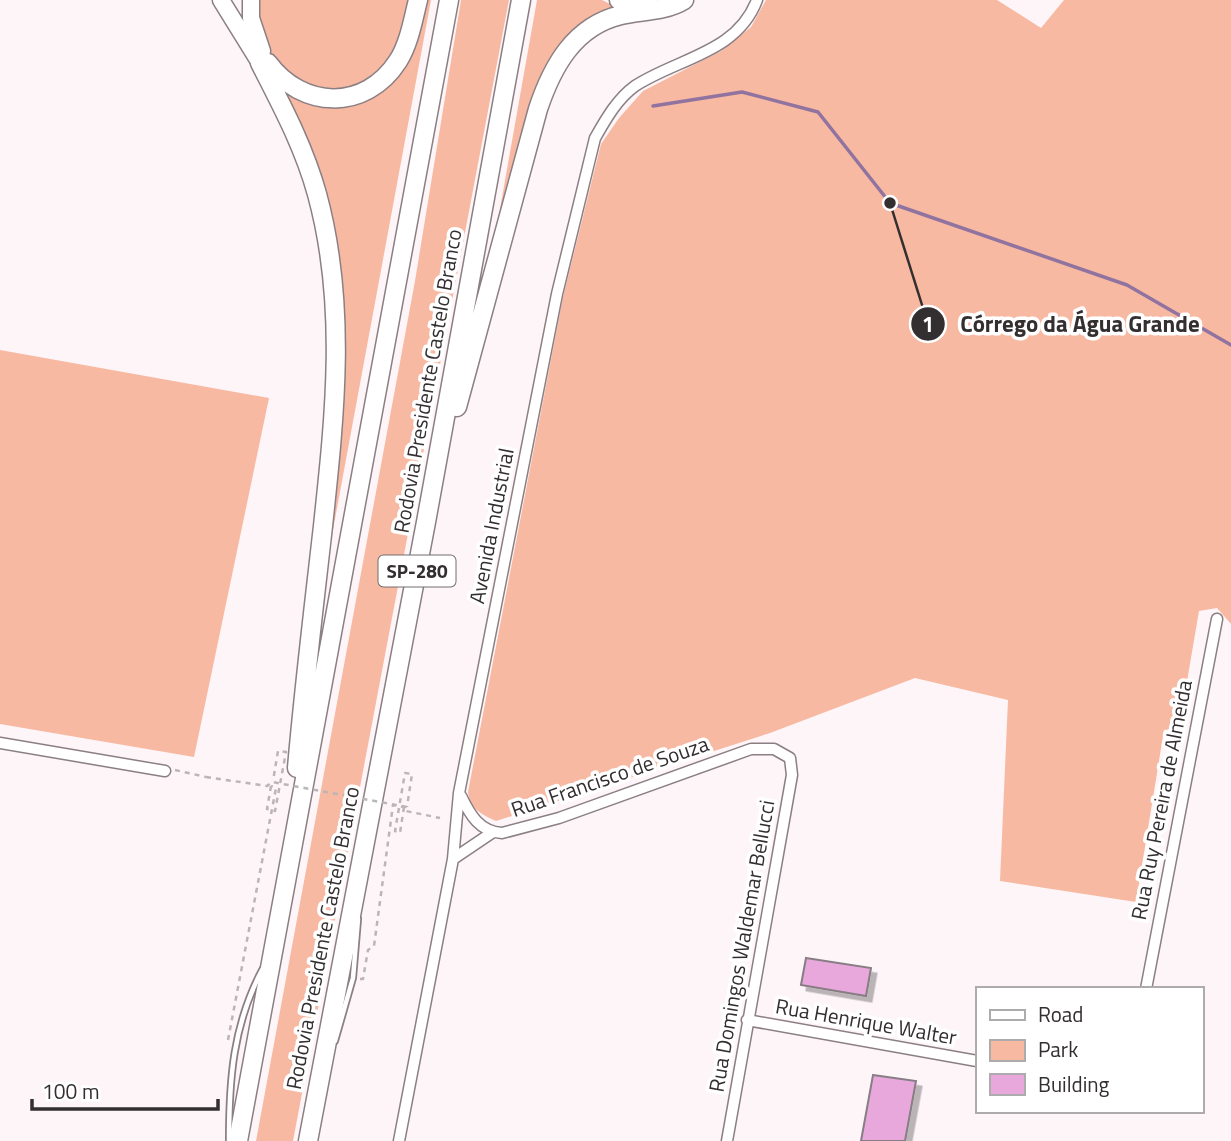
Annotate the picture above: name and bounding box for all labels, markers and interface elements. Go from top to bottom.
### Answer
street label: Rodovia Presidente Castelo Branco [385,226,470,535]
callout: Córrego da Água Grande [911,302,1213,346]
text: Córrego da Água Grande [960,306,1200,341]
text: 1 [922,308,934,340]
street label: Avenida Industrial [460,445,522,606]
road number: SP-280 [378,556,456,586]
street label: Rua Ruy Pereira de Almeida [1122,677,1200,922]
street label: Rua Francisco de Souza [507,727,713,825]
street label: Rodovia Presidente Castelo Branco [277,784,367,1092]
street label: Rua Domingos Waldemar Bellucci [700,797,782,1094]
legend [976,987,1203,1113]
street label: Rua Henrique Walter [773,989,959,1053]
text: Road [1038,998,1083,1030]
text: Park [1038,1033,1078,1065]
scale bar [32,1068,217,1112]
text: Building [1038,1068,1110,1100]
text: 100 m [42,1075,99,1107]

